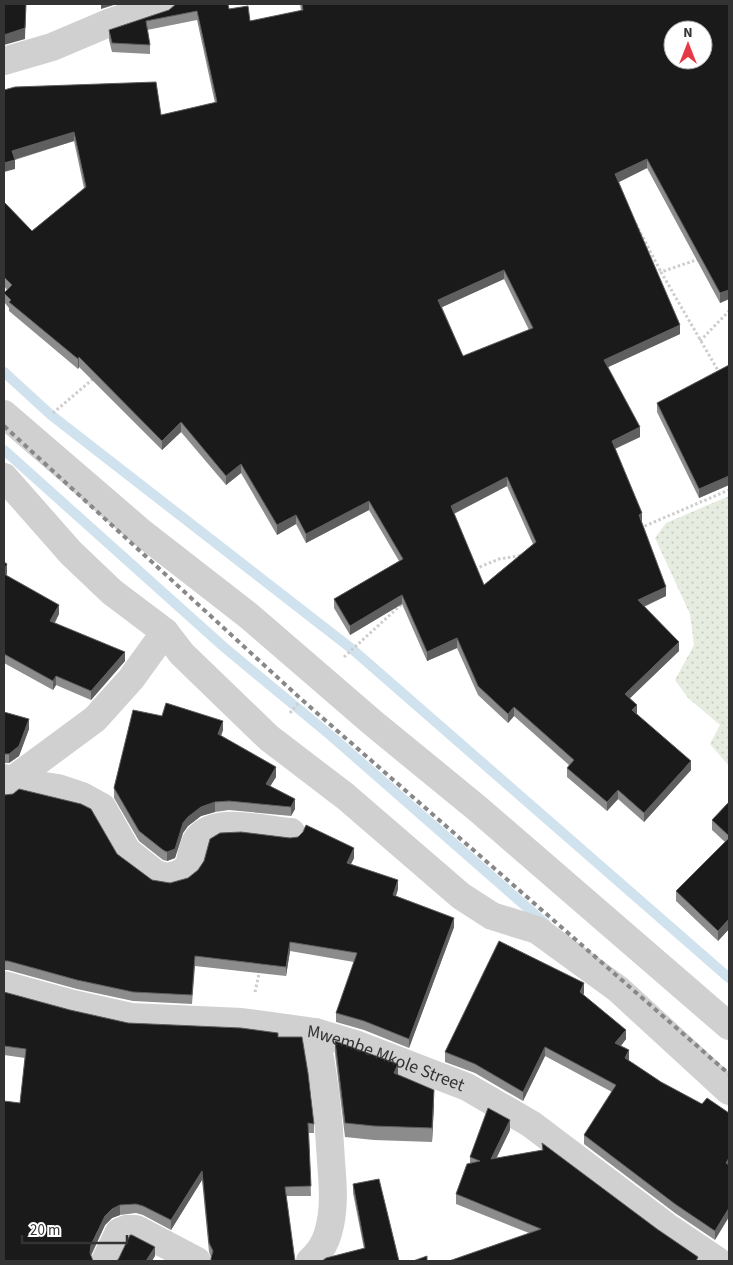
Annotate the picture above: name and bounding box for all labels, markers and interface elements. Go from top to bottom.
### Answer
north arrow [663,20,713,70]
text: N [683,23,693,43]
street label: Mwembe Mkole Street [305,1019,468,1098]
scale bar [22,1212,128,1244]
text: 20 m [30,1220,60,1241]

